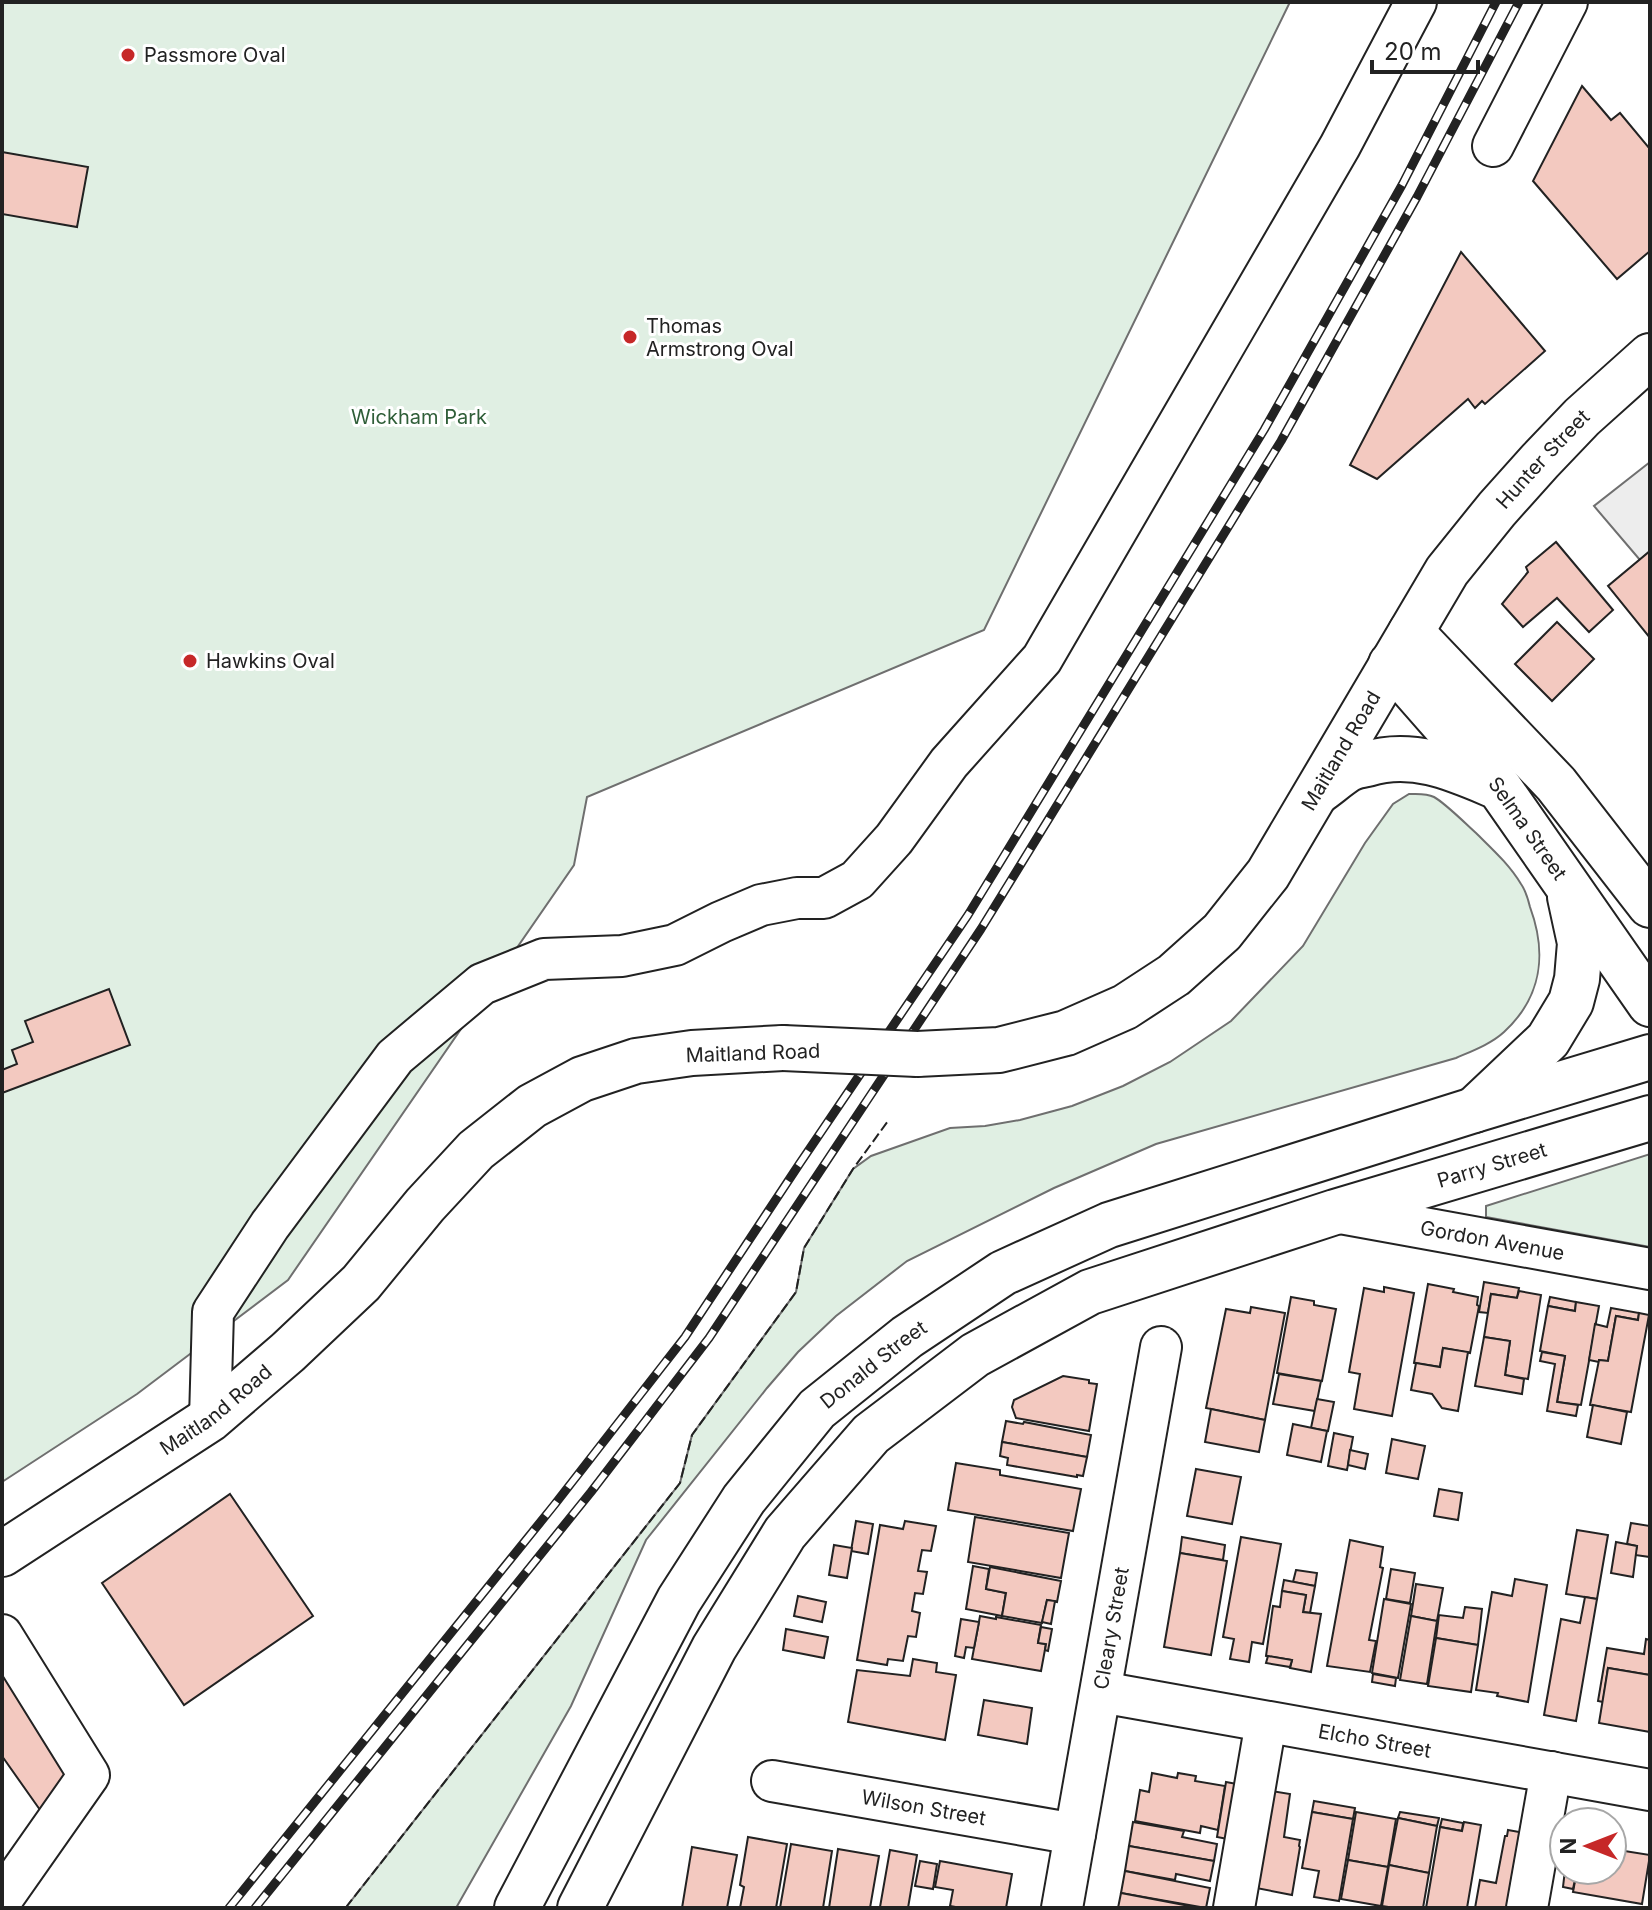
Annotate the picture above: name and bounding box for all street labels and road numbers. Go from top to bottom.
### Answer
street label: Hunter Street [1491,404,1594,514]
street label: Maitland Road [1296,687,1385,815]
street label: Selma Street [1483,772,1572,885]
street label: Maitland Road [685,1039,821,1067]
street label: Parry Street [1434,1137,1550,1193]
street label: Gordon Avenue [1418,1216,1566,1265]
street label: Donald Street [815,1315,932,1414]
street label: Maitland Road [155,1359,277,1460]
street label: Cleary Street [1089,1565,1134,1691]
street label: Elcho Street [1316,1719,1433,1763]
street label: Wilson Street [860,1785,988,1830]

